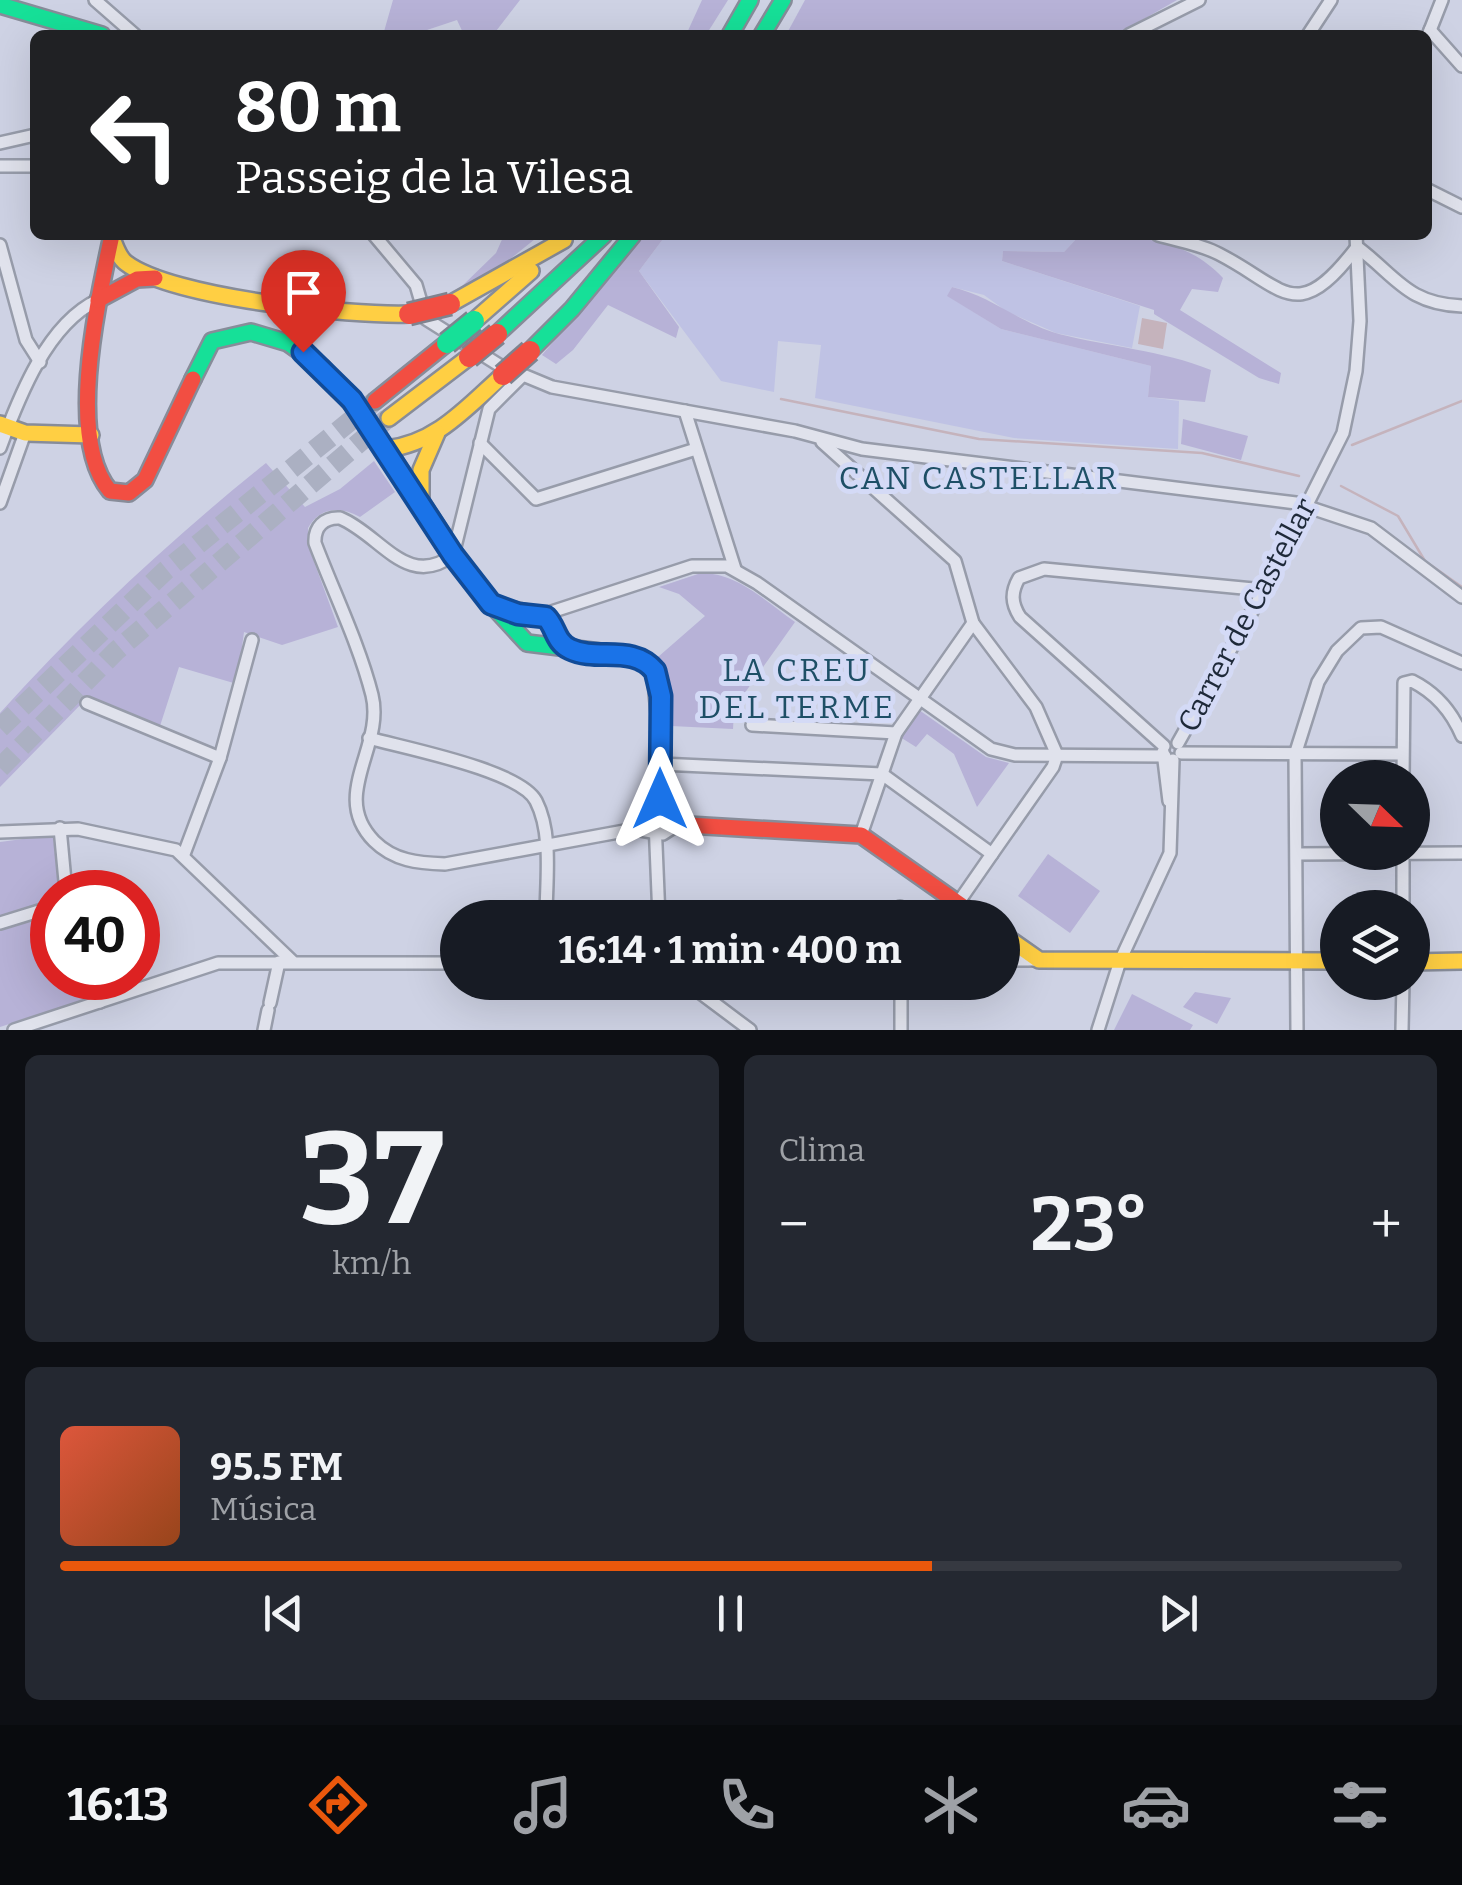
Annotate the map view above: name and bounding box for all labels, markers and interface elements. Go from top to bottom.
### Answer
text: 80 m [235,66,401,150]
icon: left [70,70,200,200]
text: Passeig de la Vilesa [235,151,633,205]
pin [261,250,346,353]
icon: arrive [276,265,331,320]
district label: CAN CASTELLAR [839,459,1119,497]
street label: Carrer de Castellar [1170,492,1324,738]
district label: LA CREU DEL TERME [699,651,895,726]
position arrow [608,747,712,851]
north arrow [1320,760,1430,870]
map controls [1320,760,1430,1000]
speed limit sign: 40 [30,870,160,1000]
button: layers [1320,890,1430,1000]
text: 16:14 · 1 min · 400 m [559,927,901,973]
text: 37 [299,1101,444,1257]
text: Clima [779,1131,865,1169]
text: 23° [1030,1180,1149,1270]
text: − [779,1192,809,1258]
text: + [1371,1192,1402,1258]
text: km/h [332,1244,411,1282]
text: 95.5 FM [210,1444,343,1490]
text: Música [210,1490,317,1528]
icon: previous [256,1586,311,1641]
icon: pause [703,1586,758,1641]
icon: next [1151,1586,1206,1641]
icon: directions [303,1770,373,1840]
icon: music [508,1770,578,1840]
icon: phone [712,1770,782,1840]
icon: climate [916,1770,986,1840]
icon: car [1121,1770,1191,1840]
icon: filters [1325,1770,1395,1840]
text: 16:13 [67,1778,169,1832]

